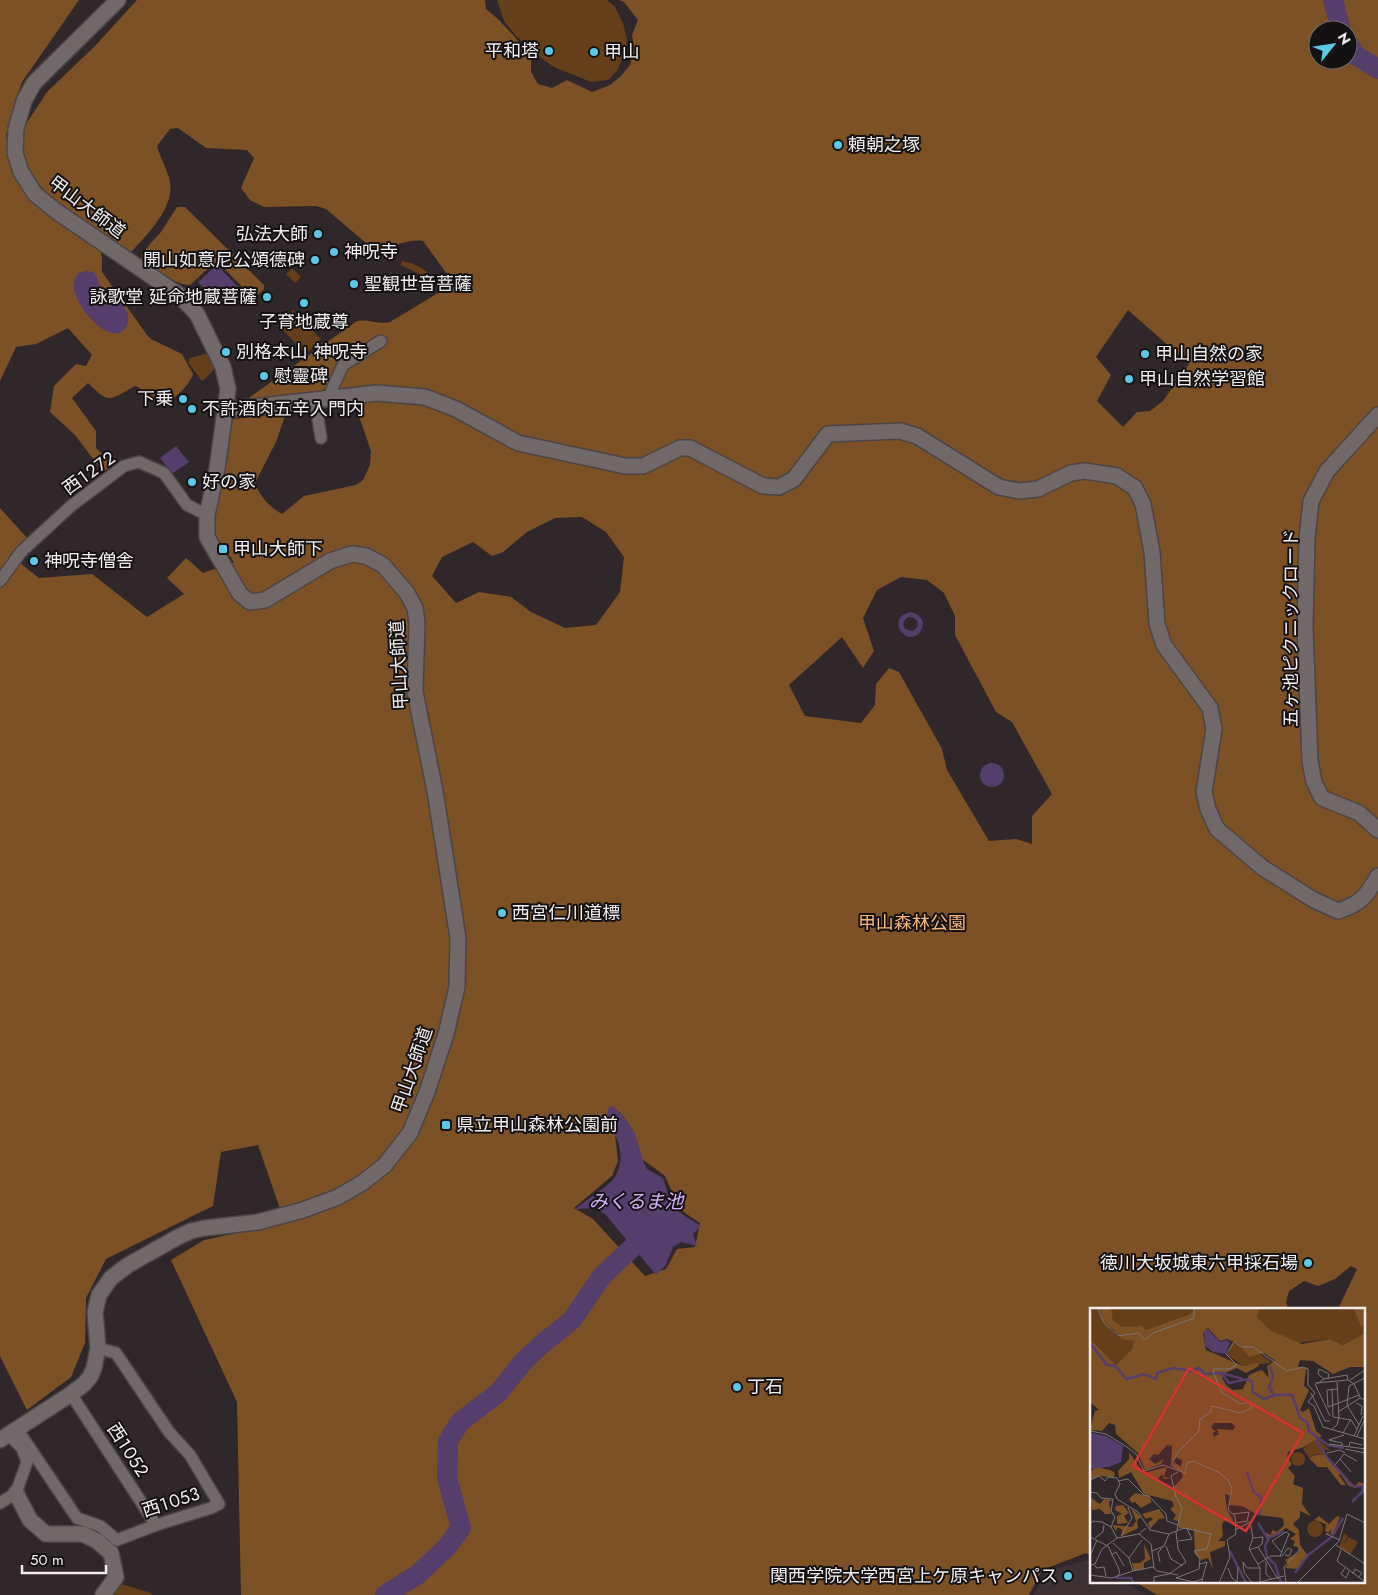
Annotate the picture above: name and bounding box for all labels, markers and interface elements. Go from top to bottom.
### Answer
north arrow [1308,20,1358,70]
text: N [1333,29,1356,48]
place label: 平和塔 [485,38,539,64]
place label: 甲山 [604,39,640,65]
marker: 平和塔 [543,45,555,57]
marker: 甲山 [588,46,600,58]
place label: 頼朝之塚 [848,132,920,158]
marker: 頼朝之塚 [832,139,844,151]
street label: 甲山大師道 [43,170,131,244]
place label: 弘法大師 [236,221,308,247]
marker: 弘法大師 [312,228,324,240]
place label: 神呪寺 [344,239,398,265]
marker: 神呪寺 [328,246,340,258]
place label: 開山如意尼公頌德碑 [143,247,305,273]
marker: 開山如意尼公頌德碑 [309,254,321,266]
place label: 聖観世音菩薩 [364,271,472,297]
marker: 聖観世音菩薩 [348,278,360,290]
place label: 詠歌堂 延命地蔵菩薩 [90,284,257,310]
marker: 詠歌堂 延命地蔵菩薩 [261,291,273,303]
marker: 子育地蔵尊 [298,297,310,309]
place label: 子育地蔵尊 [259,309,349,335]
place label: 別格本山 神呪寺 [236,339,367,365]
place label: 甲山自然の家 [1155,341,1263,367]
marker: 別格本山 神呪寺 [220,346,232,358]
marker: 甲山自然の家 [1139,348,1151,360]
place label: 慰靈碑 [274,363,328,389]
place label: 甲山自然学習館 [1139,366,1265,392]
marker: 慰靈碑 [258,370,270,382]
marker: 甲山自然学習館 [1123,373,1135,385]
place label: 下乗 [137,386,173,412]
marker: 下乗 [177,393,189,405]
place label: 不許酒肉五辛入門内 [202,396,364,422]
marker: 不許酒肉五辛入門内 [186,403,198,415]
street label: 西１２７２ [57,445,121,501]
place label: 好の家 [202,469,256,495]
marker: 好の家 [186,476,198,488]
street label: 五ヶ池ピクニックロード [1278,529,1304,727]
place label: 甲山大師下 [233,536,323,562]
marker: 甲山大師下 [217,543,229,555]
place label: 神呪寺僧舎 [44,548,134,574]
marker: 神呪寺僧舎 [28,555,40,567]
street label: 甲山大師道 [384,619,414,711]
place label: 西宮仁川道標 [512,900,620,926]
marker: 西宮仁川道標 [496,907,508,919]
park label: 甲山森林公園 [858,910,966,936]
street label: 甲山大師道 [385,1023,439,1117]
place label: 県立甲山森林公園前 [456,1112,618,1138]
marker: 県立甲山森林公園前 [440,1119,452,1131]
water label: みくるま池 [589,1188,685,1215]
place label: 徳川大坂城東六甲採石場 [1100,1250,1298,1276]
marker: 徳川大坂城東六甲採石場 [1302,1257,1314,1269]
inset map [1090,1308,1366,1582]
place label: 丁石 [747,1374,783,1400]
marker: 丁石 [731,1381,743,1393]
street label: 西１０５２ [101,1418,155,1482]
street label: 西１０５３ [139,1480,203,1524]
scale bar [22,1542,106,1574]
text: 50 m [30,1549,64,1571]
place label: 関西学院大学西宮上ケ原キャンパス [770,1563,1058,1589]
marker: 関西学院大学西宮上ケ原キャンパス [1062,1570,1074,1582]

